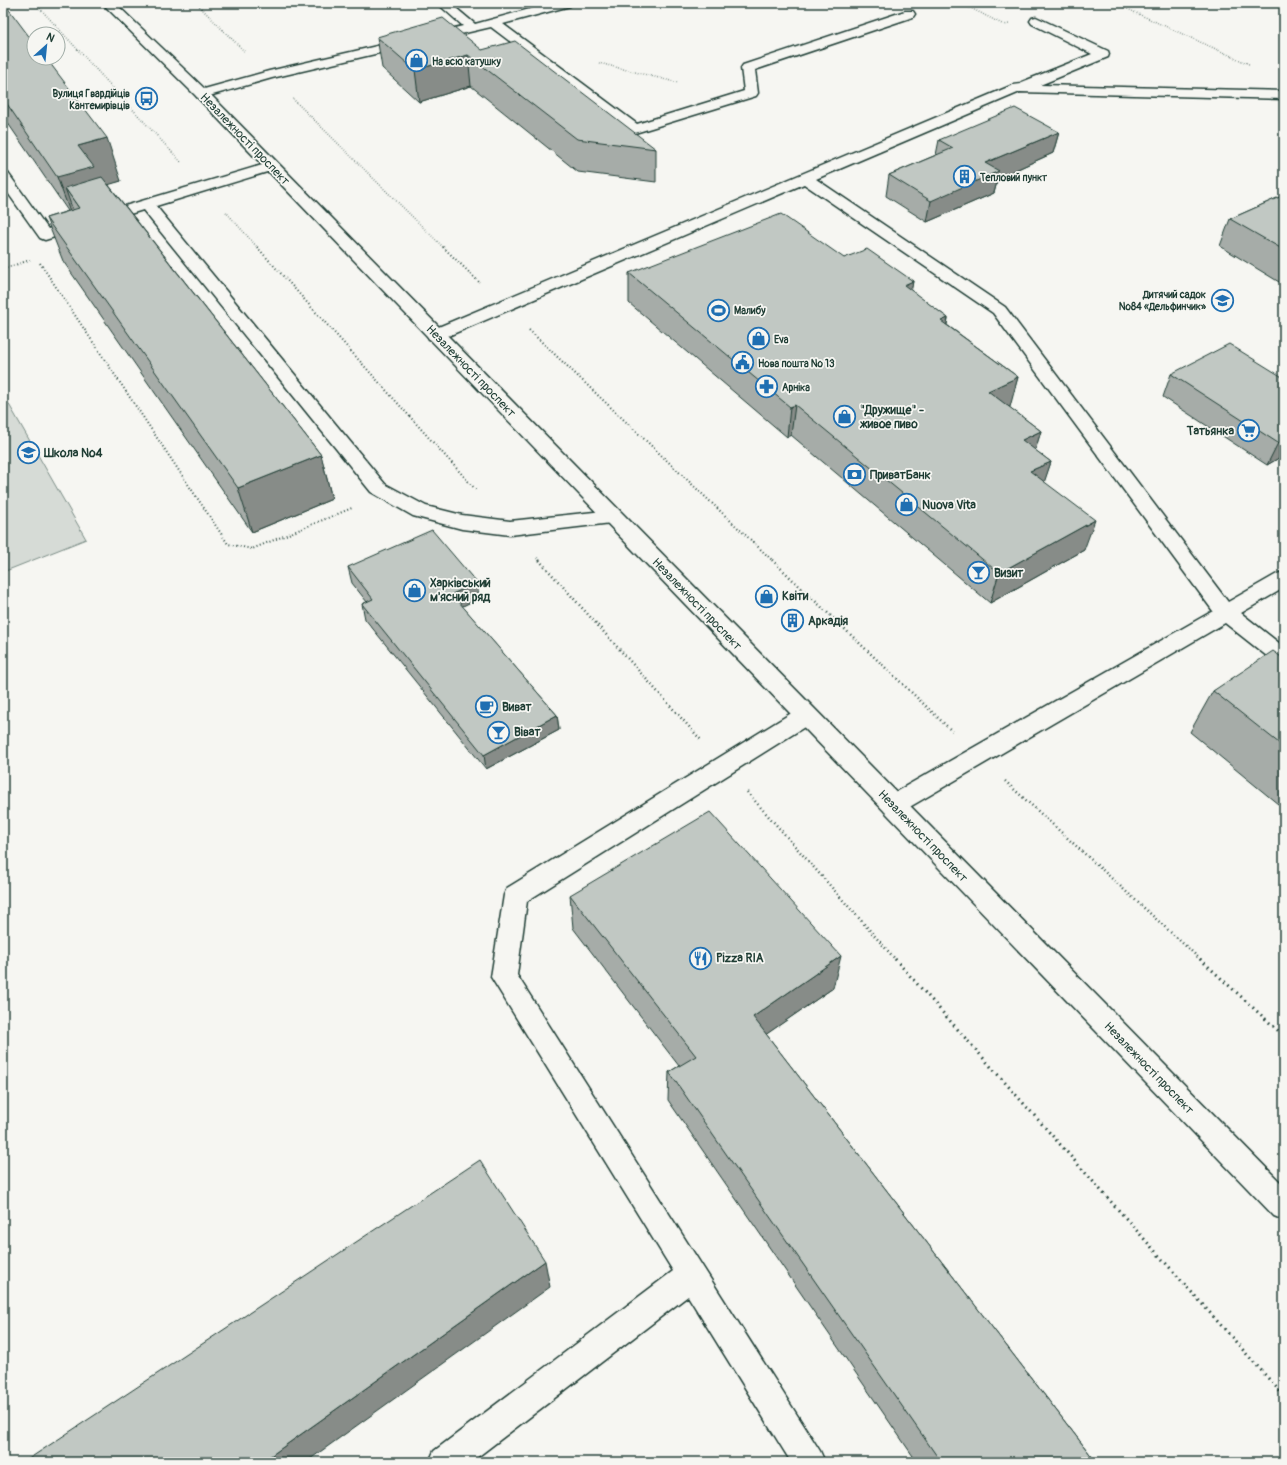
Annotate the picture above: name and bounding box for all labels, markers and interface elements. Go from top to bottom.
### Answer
north arrow [26,26,66,66]
text: N [44,30,57,45]
shop icon: На всю катушку [403,48,429,74]
place label: На всю катушку [432,56,501,68]
bus stop icon: Вулиця Гвардійців Кантемирівців [133,86,159,112]
place label: Вулиця Гвардійців Кантемирівців [53,88,130,112]
street label: Незалежності проспект [197,90,293,189]
building icon: Тепловий пункт [951,164,977,190]
place label: Тепловий пункт [979,172,1048,184]
school or university icon: Дитячий садок №84 «Дельфинчик» [1209,287,1235,313]
place label: Дитячий садок №84 «Дельфинчик» [1119,289,1207,313]
sports icon: Малибу [706,297,732,323]
place label: Малибу [734,305,766,317]
street label: Незалежності проспект [423,322,519,421]
shop icon: Eva [746,326,772,352]
place label: Eva [774,334,789,346]
public building icon: Нова пошта № 13 [729,350,755,376]
place label: Нова пошта № 13 [758,358,835,370]
pharmacy icon: Арніка [753,374,779,400]
place label: Арніка [782,382,810,394]
place label: "Дружище" - живое пиво [859,403,924,432]
shop icon: "Дружище" - живое пиво [831,404,857,430]
supermarket icon: Татьянка [1236,418,1262,444]
place label: Татьянка [1186,424,1234,439]
school or university icon: Школа №4 [16,440,42,466]
place label: Школа №4 [43,446,103,461]
bank icon: ПриватБанк [842,462,868,488]
place label: ПриватБанк [870,468,931,483]
shop icon: Nuova Vita [894,492,920,518]
place label: Nuova Vita [922,498,976,513]
street label: Незалежності проспект [649,555,745,654]
bar icon: Визит [966,560,992,586]
place label: Визит [994,566,1024,581]
place label: Харківський м'ясний ряд [430,576,491,605]
shop icon: Харківський м'ясний ряд [402,577,428,603]
shop icon: Квіти [753,583,779,609]
place label: Квіти [782,589,809,604]
building icon: Аркадія [779,608,805,634]
place label: Аркадія [808,614,849,629]
cafe icon: Виват [474,694,500,720]
place label: Виват [502,700,533,715]
bar icon: Віват [485,719,511,745]
place label: Віват [514,725,541,740]
street label: Незалежності проспект [875,787,971,886]
restaurant icon: Pizza RIA [688,945,714,971]
place label: Pizza RIA [716,951,764,966]
street label: Незалежності проспект [1101,1019,1197,1118]

